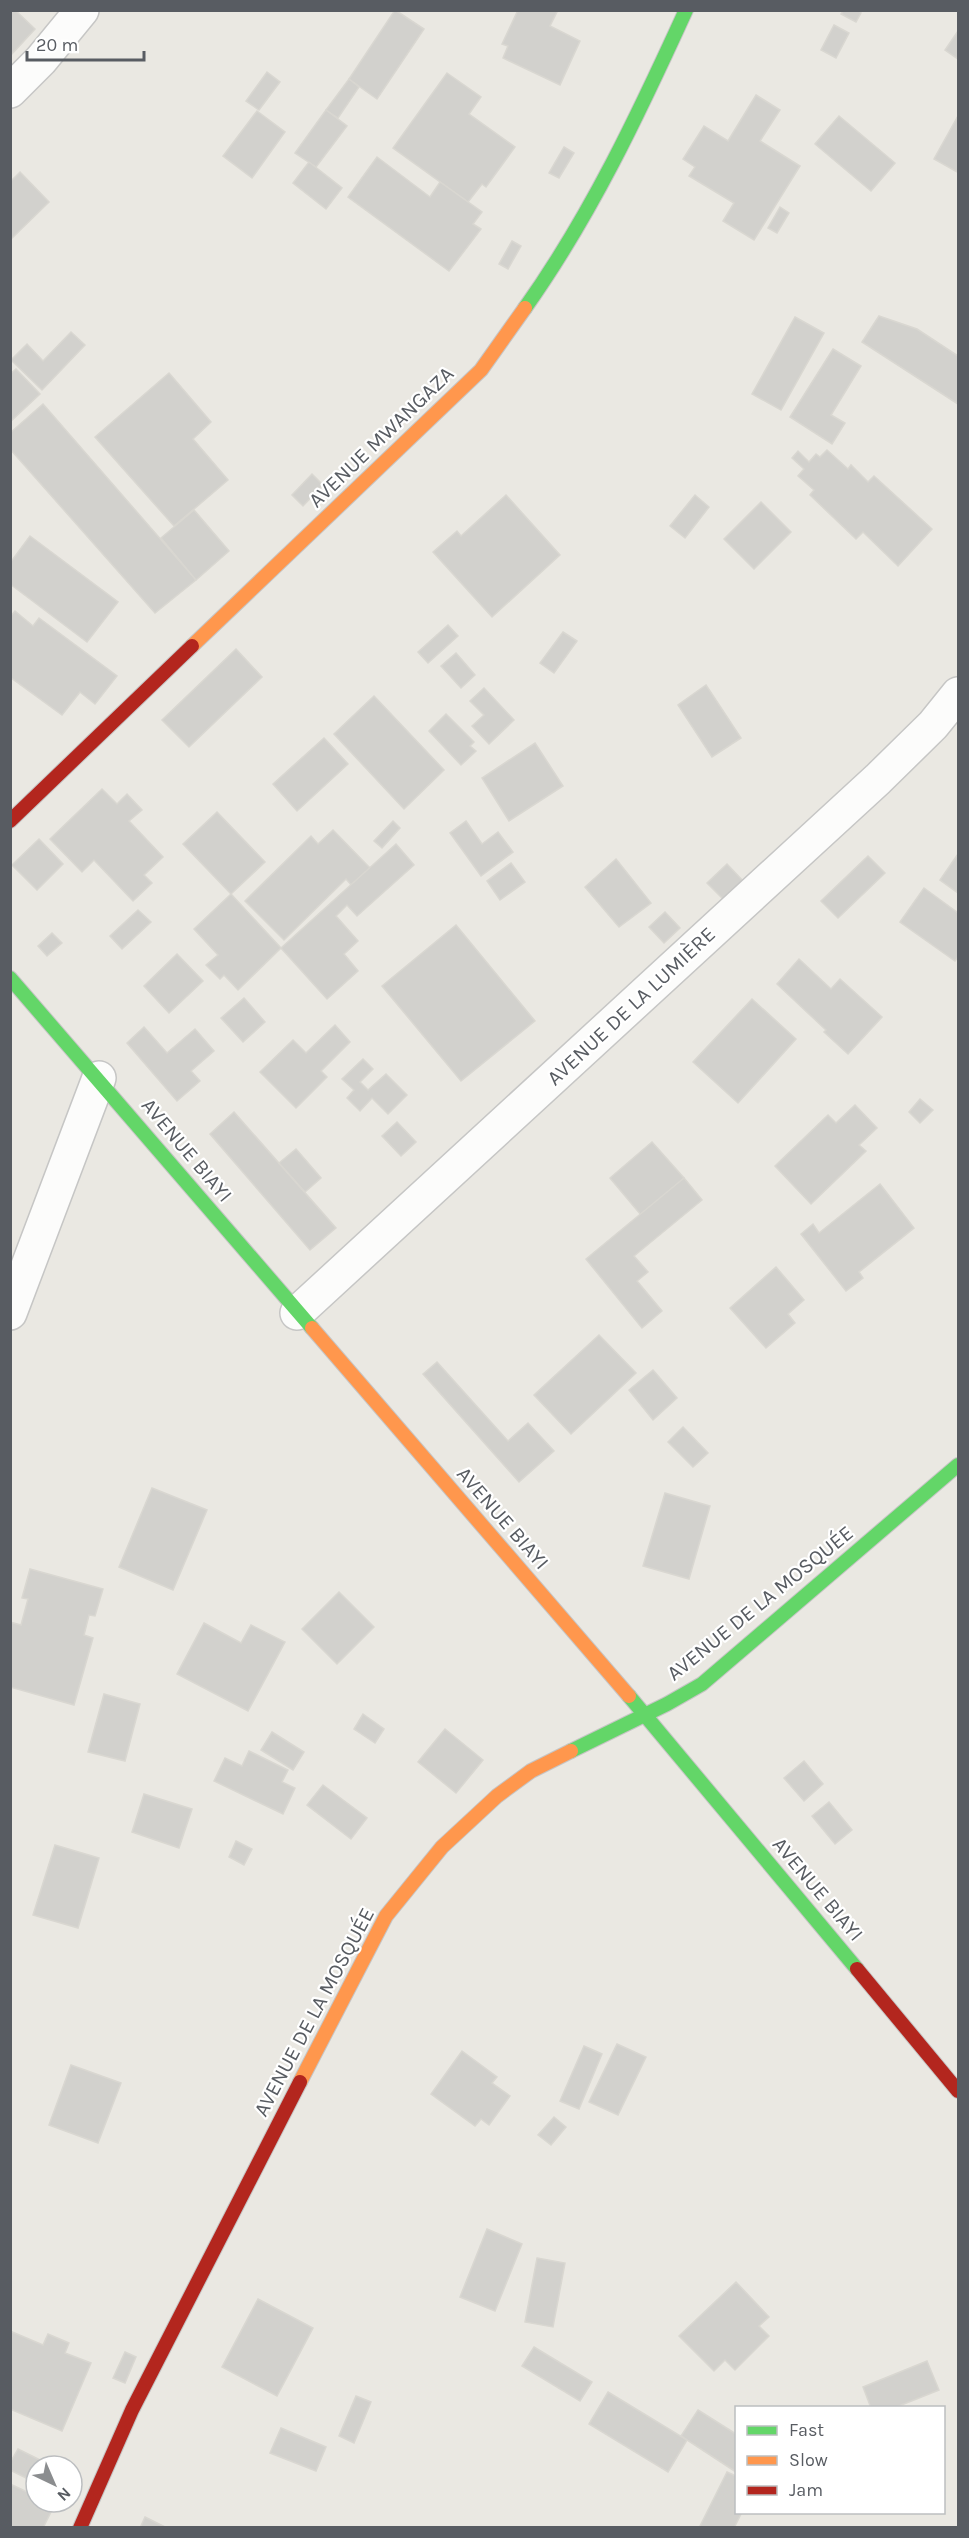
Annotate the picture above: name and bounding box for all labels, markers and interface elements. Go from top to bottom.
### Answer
scale bar [27,24,144,62]
text: 20 m [36,34,78,56]
street label: AVENUE MWANGAZA [303,362,459,512]
street label: AVENUE DE LA LUMIÈRE [542,922,720,1090]
street label: AVENUE BIAYI [137,1093,237,1207]
street label: AVENUE BIAYI [452,1462,554,1574]
street label: AVENUE DE LA MOSQUÉE [662,1521,858,1685]
street label: AVENUE BIAYI [768,1832,868,1946]
street label: AVENUE DE LA MOSQUÉE [249,1904,379,2120]
legend [735,2406,945,2514]
text: Fast [789,2419,824,2441]
text: Slow [789,2449,828,2471]
north arrow [24,2454,84,2514]
text: Jam [789,2479,823,2501]
text: N [53,2484,75,2505]

